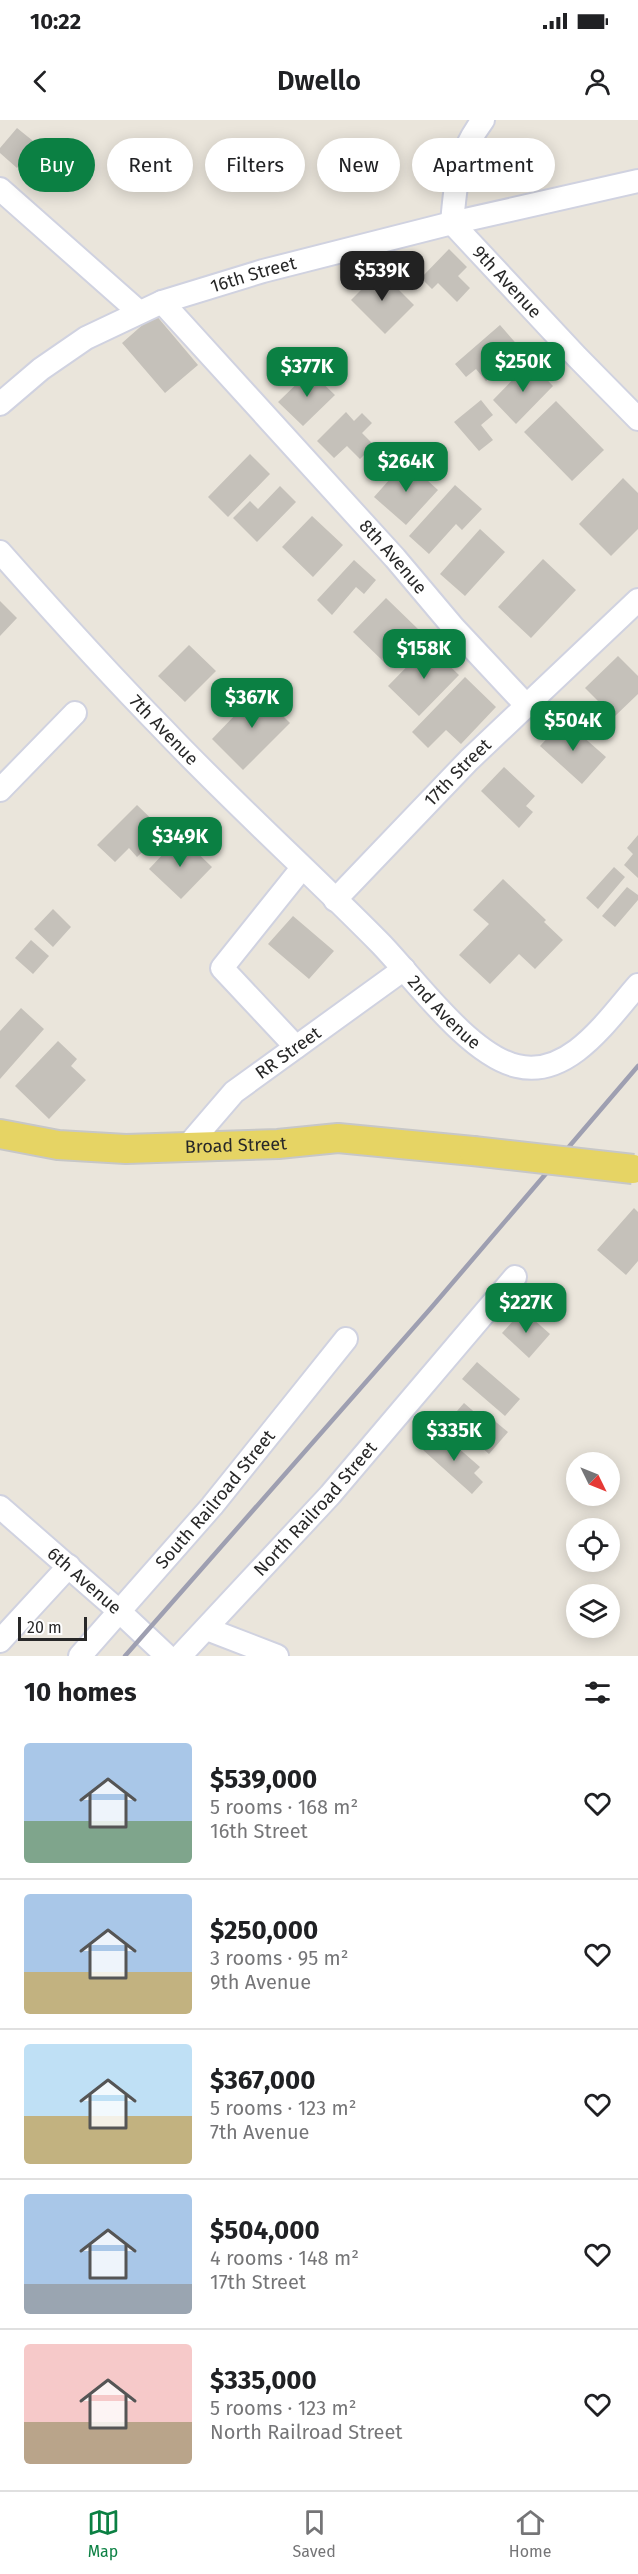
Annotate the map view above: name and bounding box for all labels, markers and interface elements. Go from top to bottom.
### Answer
text: 10:22 [30,8,81,35]
icon: back [24,65,57,98]
text: Dwello [277,65,361,97]
icon: person [581,65,614,98]
chip: Buy [18,138,95,192]
chip: Rent [107,138,193,192]
chip: Filters [205,138,305,192]
chip: New [317,138,400,192]
chip: Apartment [412,138,555,192]
street label: 9th Avenue [468,241,546,323]
pin: $539K [340,251,424,302]
street label: 16th Street [208,252,299,297]
text: $539K [354,258,410,282]
pin: $250K [481,342,565,393]
pin: $377K [265,347,349,398]
text: $250K [495,349,551,373]
text: $377K [281,354,333,378]
pin: $264K [364,442,448,493]
text: $264K [378,449,434,473]
street label: 8th Avenue [355,515,432,598]
pin: $158K [382,629,466,680]
text: $158K [397,636,451,660]
pin: $367K [210,678,294,729]
text: $367K [225,685,279,709]
street label: 7th Avenue [125,690,203,770]
pin: $504K [531,701,615,752]
text: $504K [544,708,602,732]
street label: 17th Street [420,733,496,811]
pin: $349K [138,817,222,868]
text: $349K [152,824,208,848]
street label: 2nd Avenue [403,971,485,1054]
street label: RR Street [251,1022,326,1084]
street label: Broad Street [184,1132,288,1158]
pin: $227K [484,1283,568,1334]
text: $227K [499,1290,553,1314]
pin: $335K [412,1411,496,1462]
text: $335K [426,1418,482,1442]
street label: South Railroad Street [151,1425,280,1573]
street label: North Railroad Street [249,1437,382,1581]
north arrow [566,1452,620,1506]
map controls [566,1452,620,1638]
button: locate [566,1518,620,1572]
street label: 6th Avenue [43,1542,126,1619]
button: layers [566,1584,620,1638]
scale bar [18,1614,87,1642]
text: 20 m [27,1618,62,1637]
icon: filters [581,1676,614,1709]
text: 10 homes [24,1677,137,1708]
text: $539,000 [210,1764,317,1795]
icon: home [72,1767,144,1839]
icon: heart [581,1787,614,1820]
text: 5 rooms · 168 m² [210,1795,358,1819]
text: 16th Street [210,1819,308,1843]
text: $250,000 [210,1915,318,1946]
icon: home [72,1918,144,1990]
icon: heart [581,1938,614,1971]
text: 3 rooms · 95 m² [210,1946,349,1970]
text: 9th Avenue [210,1970,311,1994]
text: $367,000 [210,2065,315,2096]
icon: home [72,2068,144,2140]
icon: heart [581,2088,614,2121]
text: 5 rooms · 123 m² [210,2096,356,2120]
text: 7th Avenue [210,2120,310,2144]
text: $504,000 [210,2215,320,2246]
icon: home [72,2218,144,2290]
icon: heart [581,2238,614,2271]
text: 4 rooms · 148 m² [210,2246,359,2270]
text: 17th Street [210,2270,306,2294]
text: $335,000 [210,2365,317,2396]
icon: home [72,2368,144,2440]
icon: heart [581,2388,614,2421]
text: 5 rooms · 123 m² [210,2396,356,2420]
text: North Railroad Street [210,2420,403,2444]
tab: Map [87,2506,120,2561]
tab: Saved [293,2506,336,2561]
tab: Home [509,2506,551,2561]

